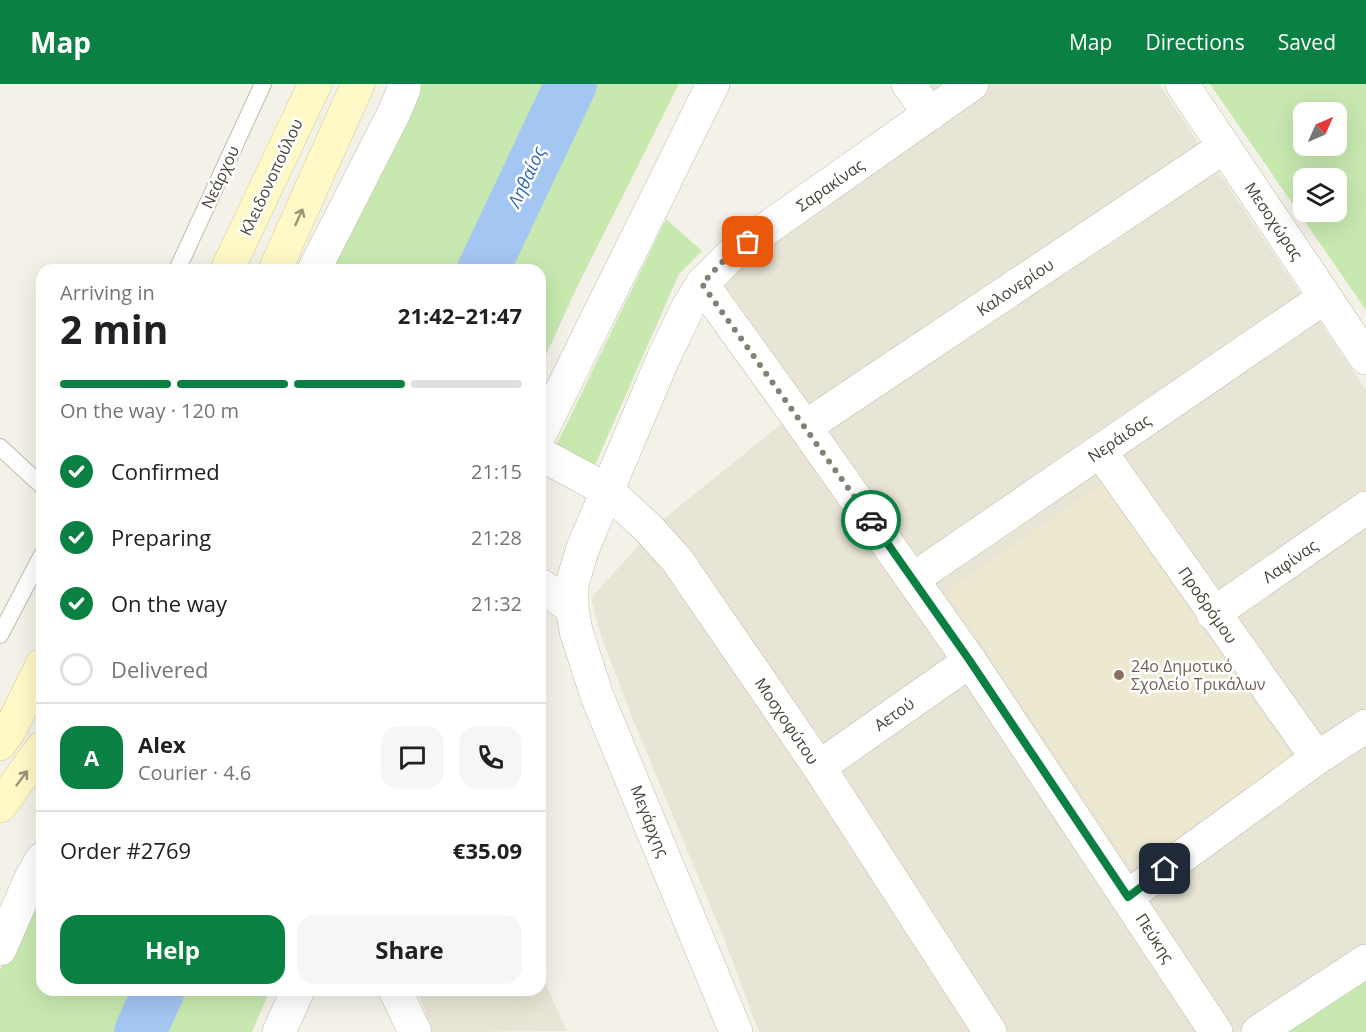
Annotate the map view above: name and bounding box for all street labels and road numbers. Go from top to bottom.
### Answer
street label: Κλειδονοπούλου [234,115,308,239]
street label: Νεάρχου [196,142,244,212]
street label: Σαρακίνας [792,153,869,216]
street label: Μεσοχώρας [1240,178,1308,265]
street label: Καλονερίου [972,253,1058,321]
street label: Νεράιδας [1083,409,1155,467]
street label: Λαφίνας [1258,534,1322,588]
street label: Προδρόμου [1173,562,1243,648]
street label: Μοσχοφύτου [750,673,824,769]
street label: Αετού [869,692,919,736]
street label: Μεγάρχης [626,782,675,861]
street label: Πεύκης [1131,909,1179,967]

